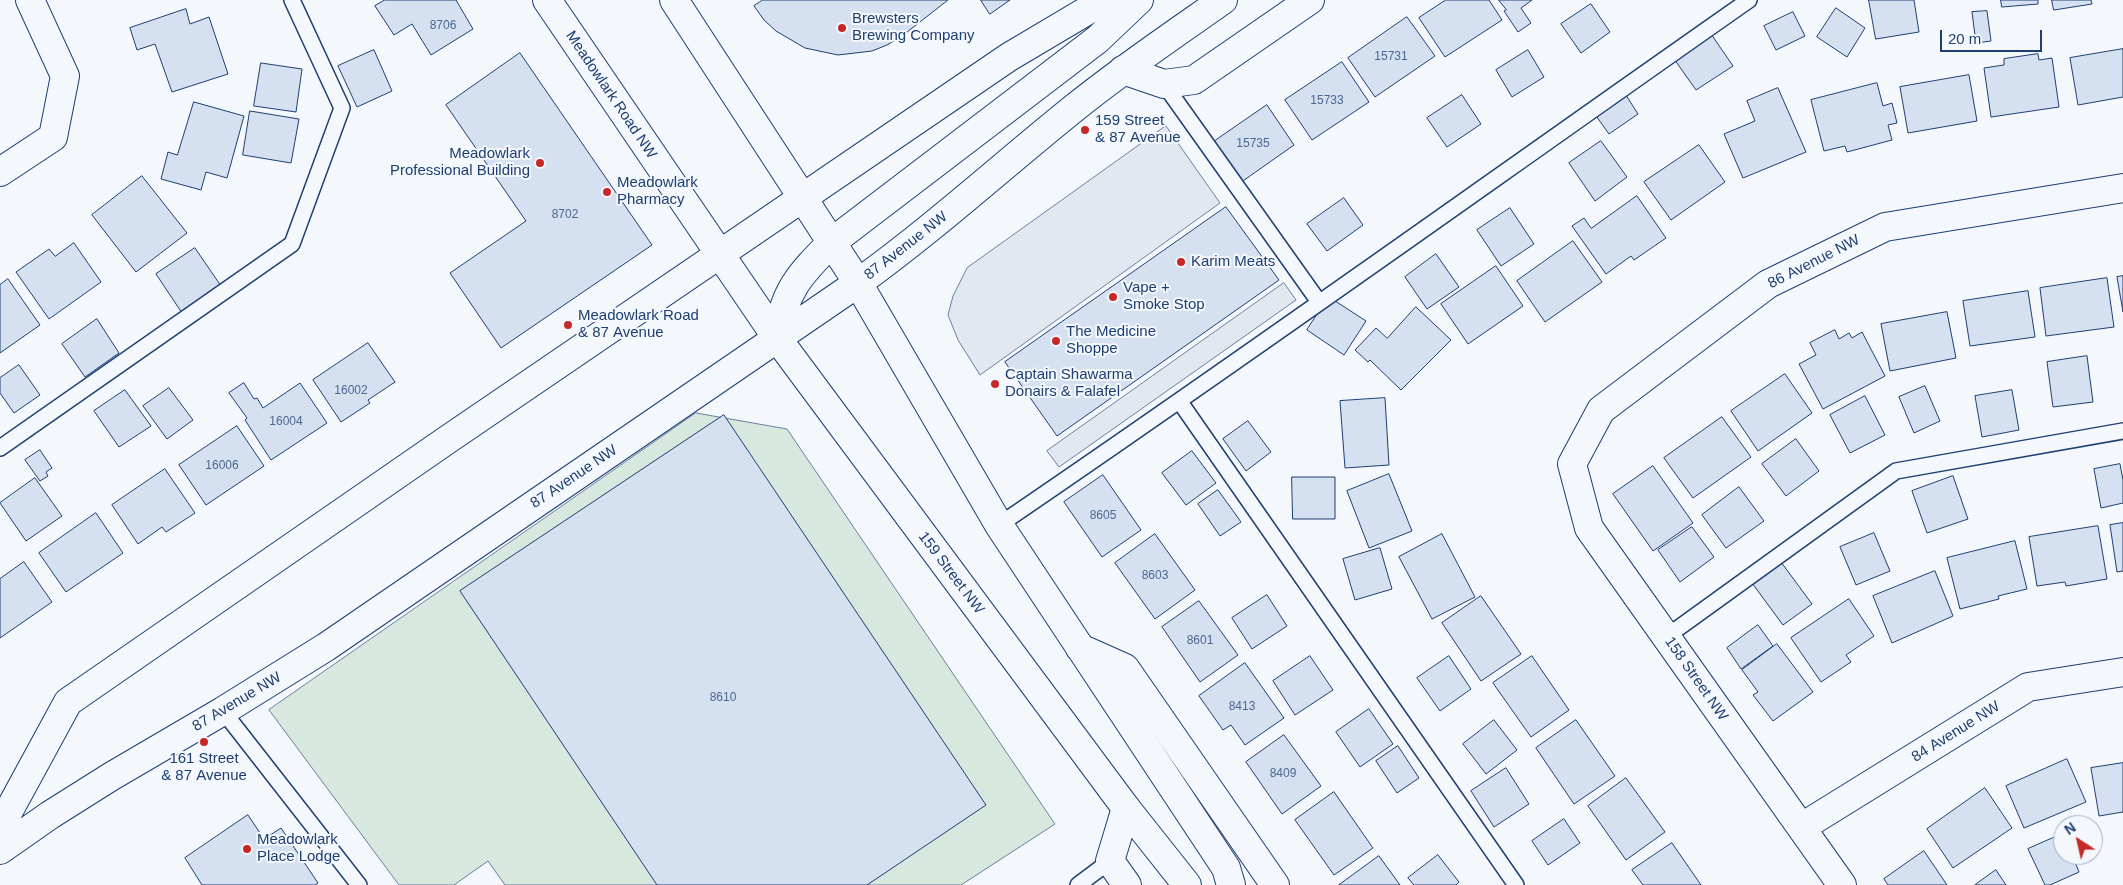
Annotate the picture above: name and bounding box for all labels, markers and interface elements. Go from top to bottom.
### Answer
place label: Brewsters Brewing Company [852,10,975,45]
house number: 8706 [430,19,456,33]
scale bar [1943,20,2046,52]
marker: Brewsters Brewing Company [836,22,848,34]
street label: Meadowlark Road NW [562,28,660,162]
text: 20 m [1948,30,1981,47]
house number: 15731 [1374,50,1408,64]
house number: 15733 [1310,94,1344,108]
place label: 159 Street & 87 Avenue [1095,112,1181,147]
marker: 159 Street & 87 Avenue [1079,124,1091,136]
house number: 15735 [1236,137,1270,151]
place label: Meadowlark Professional Building [390,145,530,180]
marker: Meadowlark Professional Building [534,157,546,169]
place label: Meadowlark Pharmacy [617,174,698,209]
marker: Meadowlark Pharmacy [601,186,613,198]
house number: 8702 [552,208,578,222]
street label: 87 Avenue NW [861,208,951,284]
street label: 86 Avenue NW [1765,231,1863,293]
place label: Karim Meats [1191,253,1275,271]
marker: Karim Meats [1175,256,1187,268]
place label: Vape + Smoke Stop [1123,279,1205,314]
marker: Vape + Smoke Stop [1107,291,1119,303]
place label: Meadowlark Road & 87 Avenue [578,307,699,342]
marker: Meadowlark Road & 87 Avenue [562,319,574,331]
place label: The Medicine Shoppe [1066,323,1156,358]
marker: The Medicine Shoppe [1050,335,1062,347]
place label: Captain Shawarma Donairs & Falafel [1005,366,1133,401]
marker: Captain Shawarma Donairs & Falafel [989,378,1001,390]
house number: 16002 [334,384,368,398]
house number: 16004 [269,415,303,429]
street label: 87 Avenue NW [527,441,621,513]
house number: 16006 [205,459,239,473]
house number: 8605 [1090,509,1116,523]
street label: 159 Street NW [914,528,988,618]
house number: 8603 [1142,569,1168,583]
house number: 8601 [1187,634,1213,648]
street label: 158 Street NW [1660,634,1732,724]
street label: 87 Avenue NW [189,668,285,736]
house number: 8610 [710,691,736,705]
street label: 84 Avenue NW [1909,698,2003,766]
house number: 8413 [1229,700,1255,714]
marker: 161 Street & 87 Avenue [198,736,210,748]
place label: 161 Street & 87 Avenue [161,750,247,785]
house number: 8409 [1270,767,1296,781]
north arrow [2053,815,2103,865]
text: N [2061,819,2079,838]
place label: Meadowlark Place Lodge [257,831,340,866]
marker: Meadowlark Place Lodge [241,843,253,855]

